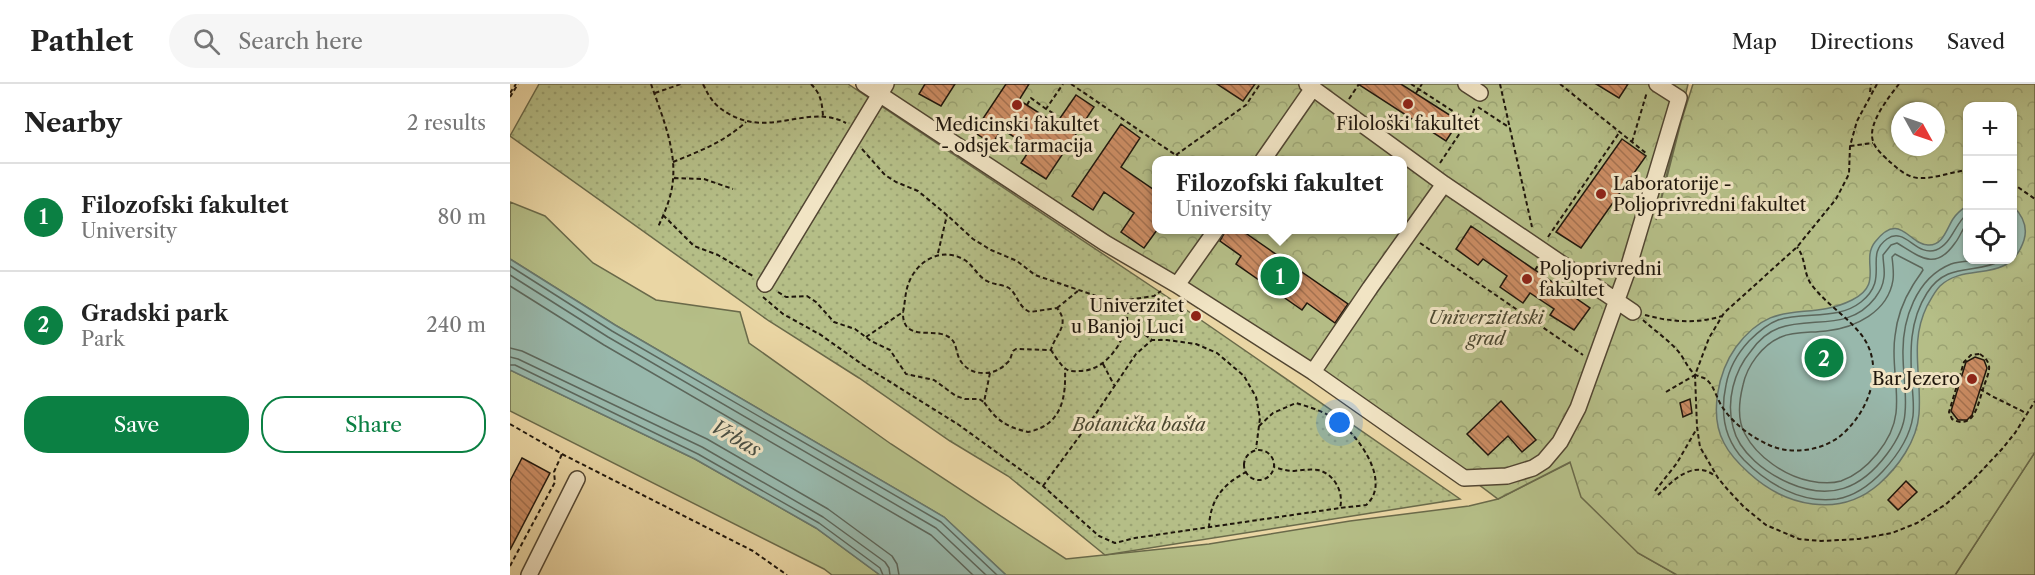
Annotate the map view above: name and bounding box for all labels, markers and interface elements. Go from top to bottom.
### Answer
search box [169,14,589,68]
text: Pathlet [30,24,133,58]
icon: search [190,25,223,58]
text: Search here [238,28,363,55]
text: Map [1732,29,1777,54]
text: Directions [1810,29,1914,54]
text: Saved [1947,29,2005,54]
marker: Filološki fakultet [1401,97,1415,111]
marker: Medicinski fakultet - odsjek farmacija [1010,98,1024,112]
north arrow [1891,102,1945,156]
map controls [1963,102,2017,264]
button: + [1963,102,2017,156]
text: Nearby [24,107,122,139]
text: 2 results [407,111,486,135]
place label: Filološki fakultet [1336,113,1481,135]
place label: Medicinski fakultet - odsjek farmacija [935,114,1100,157]
popup [1152,156,1407,234]
button: − [1963,156,2017,210]
text: Filozofski fakultet [1176,170,1383,197]
place label: Laboratorije - Poljoprivredni fakultet [1613,173,1807,216]
marker: Laboratorije - Poljoprivredni fakultet [1594,187,1608,201]
text: Filozofski fakultet [81,192,289,219]
text: University [1176,197,1272,221]
text: 1 [39,205,48,229]
text: 80 m [438,205,486,229]
button: locate [1963,210,2017,264]
text: University [81,219,177,243]
pin: 1 [1260,254,1300,298]
place label: Poljoprivredni fakultet [1539,258,1662,301]
marker: Poljoprivredni fakultet [1520,272,1534,286]
place label: Univerzitet u Banjoj Luci [1071,295,1185,338]
text: Gradski park [81,300,228,327]
park label: Univerzitetski grad [1428,307,1545,350]
marker: Univerzitet u Banjoj Luci [1189,309,1203,323]
text: 2 [38,313,49,337]
text: 240 m [426,313,486,337]
text: Park [81,327,124,351]
pin: 2 [1804,336,1844,380]
place label: Bar Jezero [1872,368,1960,390]
marker: Bar Jezero [1965,372,1979,386]
button: Save [24,396,249,453]
button: Share [261,396,486,453]
your location [1325,408,1354,437]
water label: Vrbas [707,414,765,462]
park label: Botanička bašta [1070,414,1206,436]

